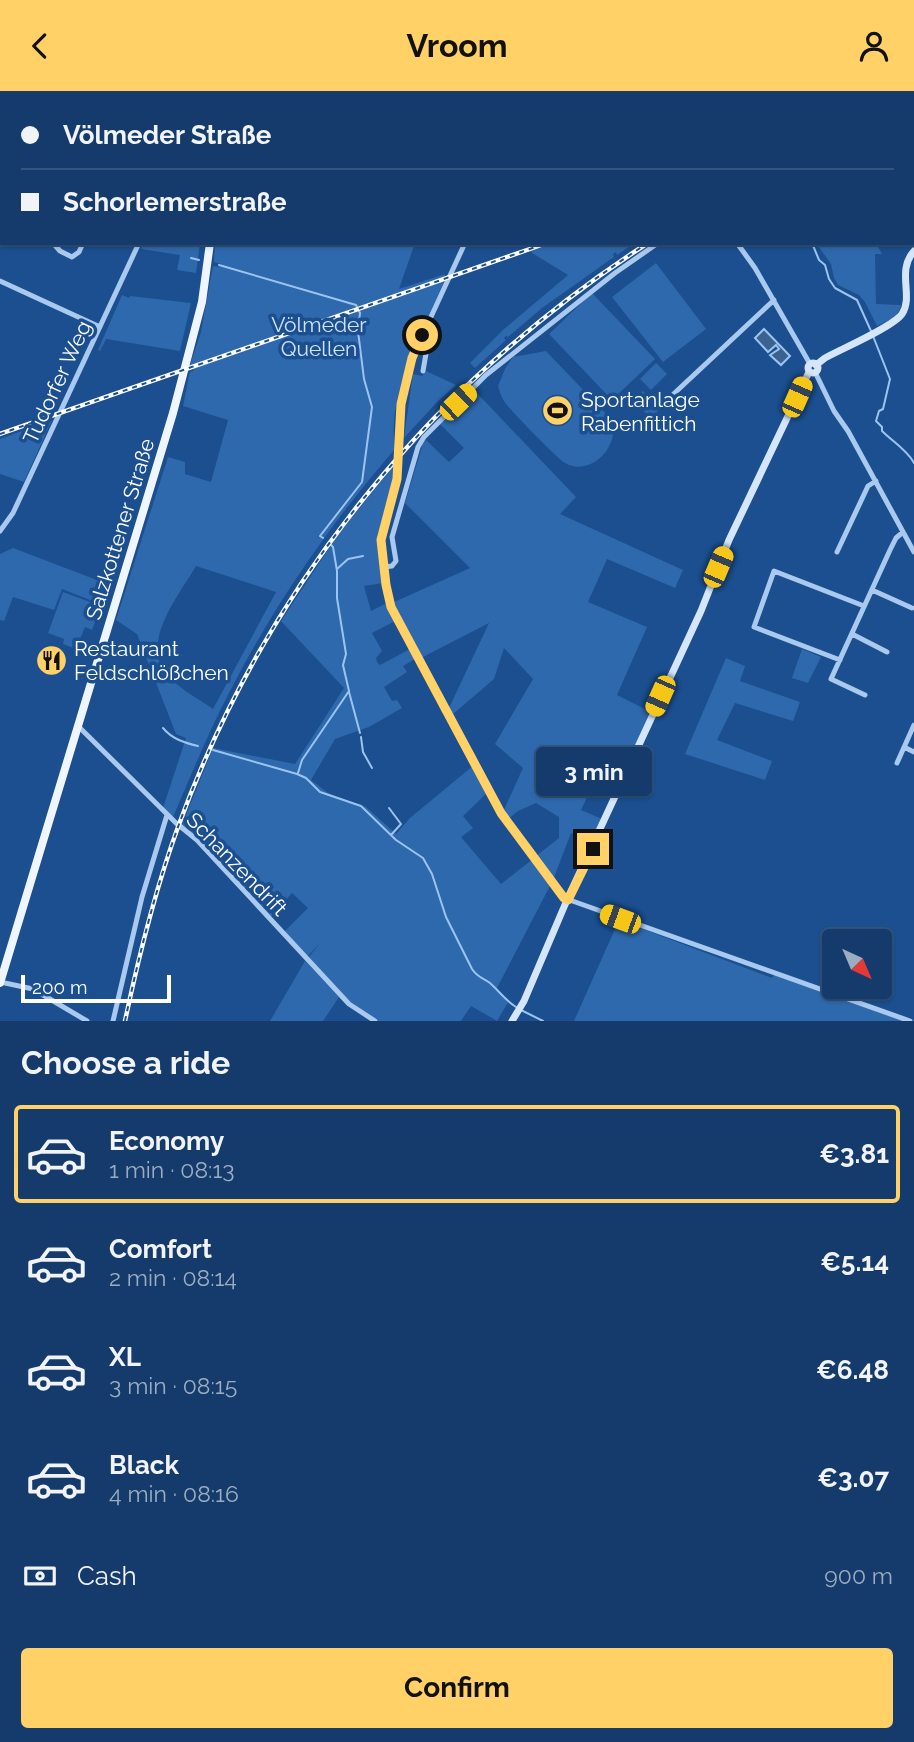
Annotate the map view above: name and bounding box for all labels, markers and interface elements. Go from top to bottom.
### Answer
icon: back [21,27,59,65]
text: Vroom [406,27,508,64]
icon: person [855,27,893,65]
text: Völmeder Straße [63,120,271,150]
text: Schorlemerstraße [63,187,287,217]
park label: Völmeder Quellen [271,312,367,361]
street label: Tudorfer Weg [18,317,96,447]
route start [406,319,438,351]
car [779,374,816,420]
car [436,380,481,424]
place label: Sportanlage Rabenfittich [581,387,700,436]
sports icon: Sportanlage Rabenfittich [541,394,575,428]
street label: Salzkottener Straße [81,435,159,623]
car [701,544,736,590]
place label: Restaurant Feldschlößchen [74,636,229,685]
restaurant icon: Restaurant Feldschlößchen [34,643,68,677]
car [642,673,679,719]
callout: 3 min [535,747,651,797]
text: 3 min [564,758,624,785]
street label: Schanzendrift [182,807,292,921]
route end [577,833,609,865]
car [597,902,644,936]
north arrow [822,929,892,999]
map controls [822,929,892,999]
scale bar [21,972,172,1004]
text: 200 m [32,976,87,998]
text: Choose a ride [21,1044,230,1081]
icon: car [25,1123,88,1186]
text: Economy [109,1126,224,1156]
text: €3.81 [819,1139,889,1169]
text: 1 min · 08:13 [109,1156,235,1183]
icon: car [25,1231,88,1294]
text: Comfort [109,1234,212,1264]
text: €5.14 [820,1247,889,1277]
text: 2 min · 08:14 [109,1264,237,1291]
icon: car [25,1339,88,1402]
text: XL [109,1342,141,1372]
text: €6.48 [816,1355,889,1385]
text: 3 min · 08:15 [109,1372,237,1399]
icon: car [25,1447,88,1510]
text: Black [109,1450,179,1480]
text: €3.07 [817,1463,889,1493]
text: 4 min · 08:16 [109,1480,239,1507]
icon: cash [21,1557,59,1595]
text: Cash [77,1561,137,1591]
text: 900 m [824,1562,893,1589]
button: Confirm [21,1648,893,1728]

